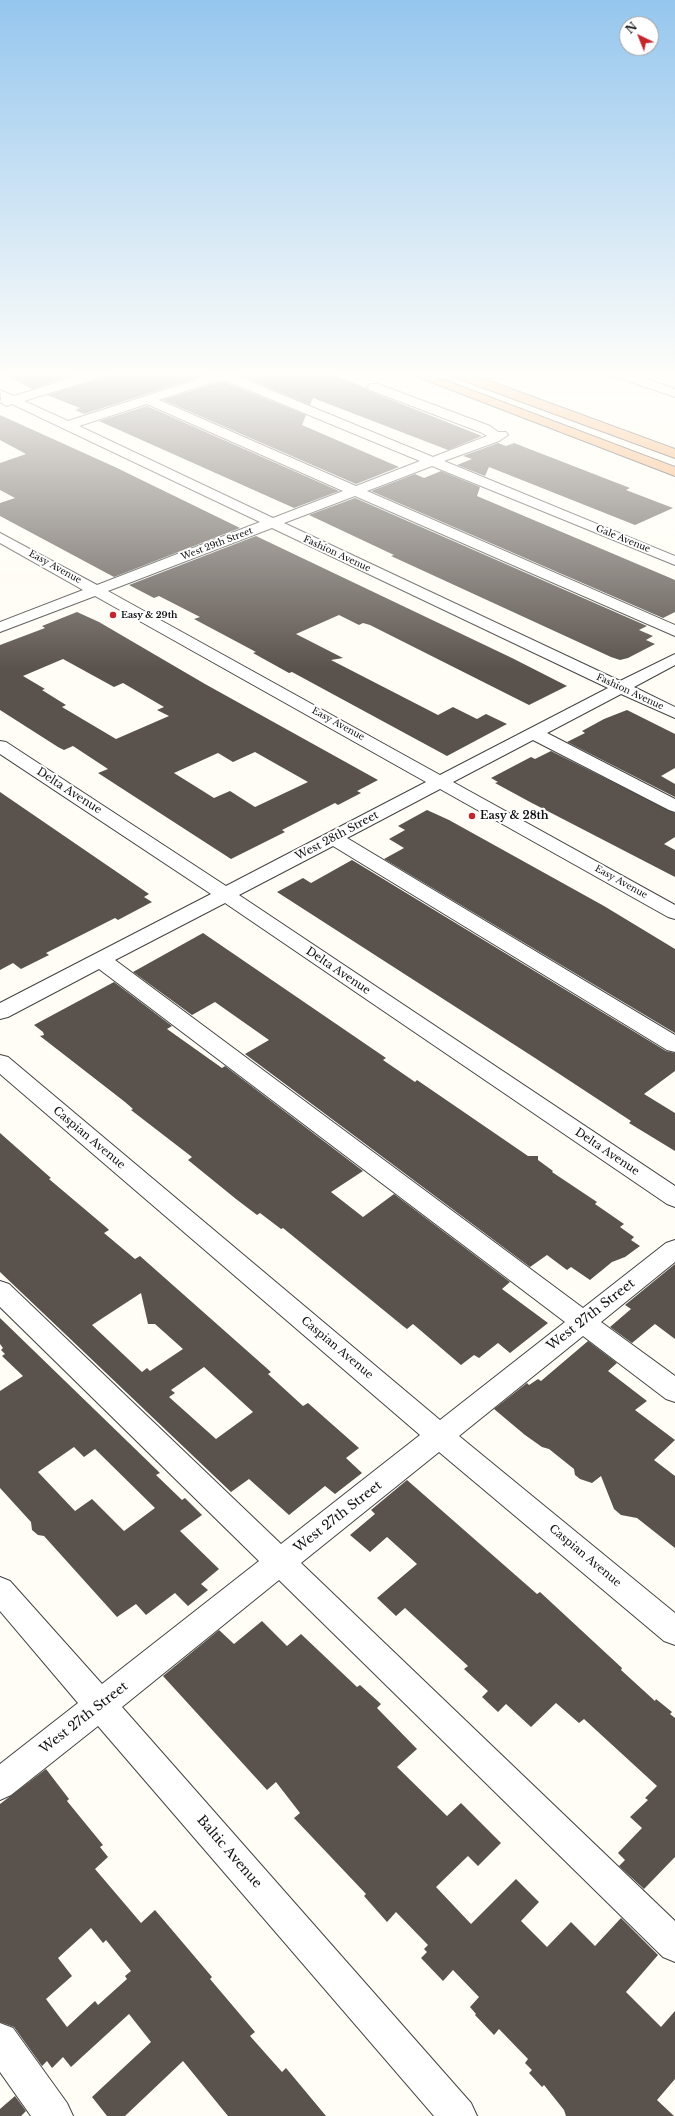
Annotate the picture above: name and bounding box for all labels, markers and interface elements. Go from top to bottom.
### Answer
north arrow [619,16,659,56]
text: N [623,19,640,37]
street label: Gale Avenue [594,523,652,555]
street label: West 29th Street [180,525,254,563]
street label: Fashion Avenue [302,534,372,574]
street label: Easy Avenue [27,548,83,586]
marker: Easy & 29th [108,610,118,620]
place label: Easy & 29th [121,610,178,620]
street label: Fashion Avenue [595,672,665,712]
street label: Easy Avenue [310,705,366,743]
street label: Delta Avenue [34,765,104,817]
street label: West 28th Street [293,809,381,863]
place label: Easy & 28th [480,809,549,823]
marker: Easy & 28th [467,811,477,821]
street label: Easy Avenue [593,863,649,901]
street label: Delta Avenue [303,945,373,997]
street label: Caspian Avenue [50,1104,128,1172]
street label: Delta Avenue [572,1126,642,1178]
street label: West 27th Street [544,1276,638,1354]
street label: Caspian Avenue [298,1314,376,1382]
street label: West 27th Street [291,1478,385,1556]
street label: Caspian Avenue [546,1522,624,1590]
street label: West 27th Street [37,1679,131,1757]
street label: Baltic Avenue [193,1813,265,1891]

